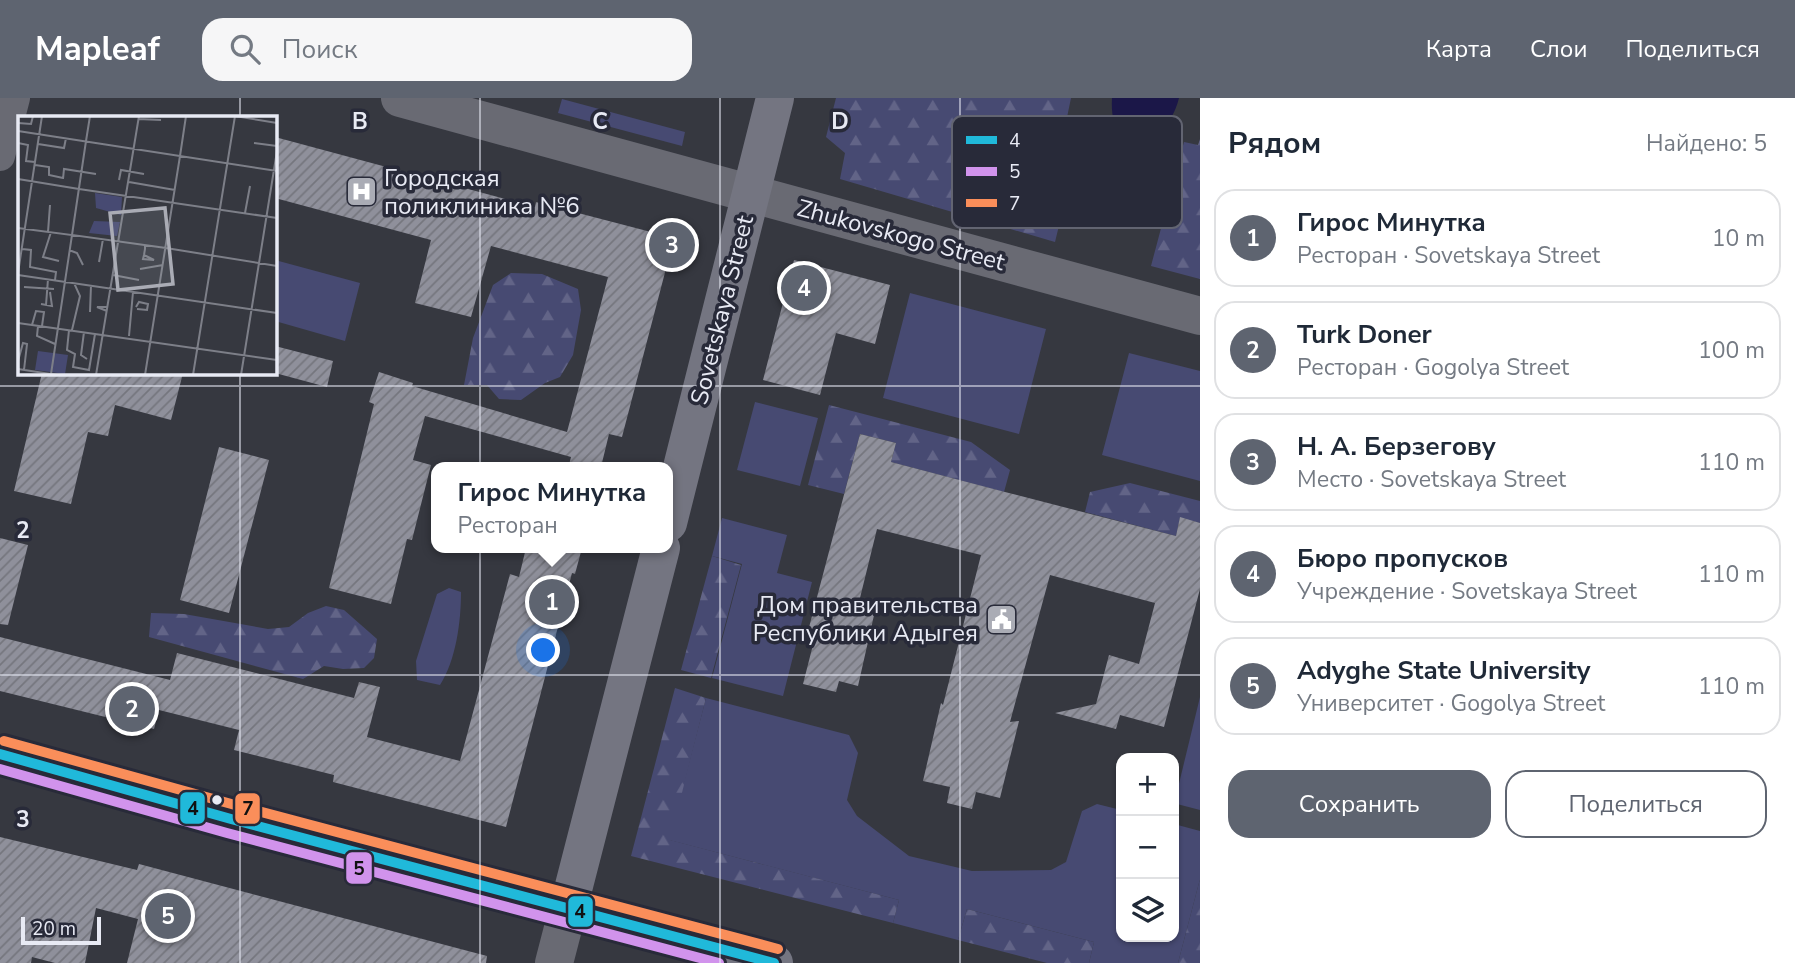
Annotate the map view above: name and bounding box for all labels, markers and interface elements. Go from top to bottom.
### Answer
search box [202,18,692,81]
text: Mapleaf [35,27,160,72]
icon: search [226,30,264,68]
text: Поиск [282,32,357,67]
text: Карта [1426,33,1492,65]
text: Слои [1530,33,1587,65]
text: Поделиться [1625,33,1760,65]
text: B [352,106,368,137]
text: C [592,106,608,137]
text: D [831,106,849,137]
inset map [18,116,276,374]
legend [952,116,1182,228]
text: Рядом [1228,123,1321,164]
text: 4 [1009,128,1020,154]
text: Найдено: 5 [1646,128,1767,159]
text: 5 [1009,159,1020,185]
place label: Городская поликлиника №6 [384,162,580,222]
hospital icon: Городская поликлиника №6 [344,175,378,209]
text: 7 [1009,191,1020,217]
street label: Zhukovskogo Street [794,192,1009,278]
text: Гирос Минутка [1297,205,1486,240]
street label: Sovetskaya Street [683,212,761,408]
pin: 3 [649,219,695,271]
text: 1 [1246,223,1260,254]
text: 10 m [1712,223,1765,254]
text: Ресторан · Sovetskaya Street [1297,240,1600,271]
pin: 4 [781,262,827,314]
text: Turk Doner [1297,317,1432,352]
text: 2 [1246,335,1260,366]
text: 100 m [1698,335,1765,366]
text: Ресторан · Gogolya Street [1297,352,1569,383]
text: Н. А. Берзегову [1297,429,1496,464]
text: 3 [1246,447,1260,478]
text: 110 m [1698,447,1765,478]
popup [431,462,673,553]
text: Место · Sovetskaya Street [1297,464,1566,495]
text: Гирос Минутка [458,475,646,510]
text: Ресторан [458,510,558,541]
text: 2 [16,515,30,546]
text: Бюро пропусков [1297,541,1508,576]
text: 4 [1246,559,1260,590]
text: 110 m [1698,559,1765,590]
pin: 1 [529,576,575,628]
text: Учреждение · Sovetskaya Street [1297,576,1637,607]
place label: Дом правительства Республики Адыгея [753,589,978,649]
public building icon: Дом правительства Республики Адыгея [984,602,1018,636]
your location [526,633,560,667]
text: Adyghe State University [1297,653,1591,688]
text: 5 [1246,671,1260,702]
text: 110 m [1698,671,1765,702]
pin: 2 [109,683,155,735]
text: Университет · Gogolya Street [1297,688,1605,719]
map controls [1116,753,1179,942]
button: + [1116,753,1179,816]
button: Сохранить [1228,770,1491,838]
button: Поделиться [1505,770,1767,838]
line badge: 4 [179,791,206,825]
line badge: 7 [234,792,261,825]
unlabelled marker [210,793,224,807]
text: 4 [187,796,199,822]
text: 7 [242,796,254,822]
text: 3 [16,804,30,835]
button: − [1116,816,1179,879]
line badge: 5 [345,851,373,885]
text: 5 [353,856,365,882]
button: layers [1116,879,1179,942]
pin: 5 [145,890,191,942]
line badge: 4 [567,895,594,928]
text: 4 [574,899,586,925]
scale bar [21,914,102,946]
text: 20 m [32,916,76,942]

